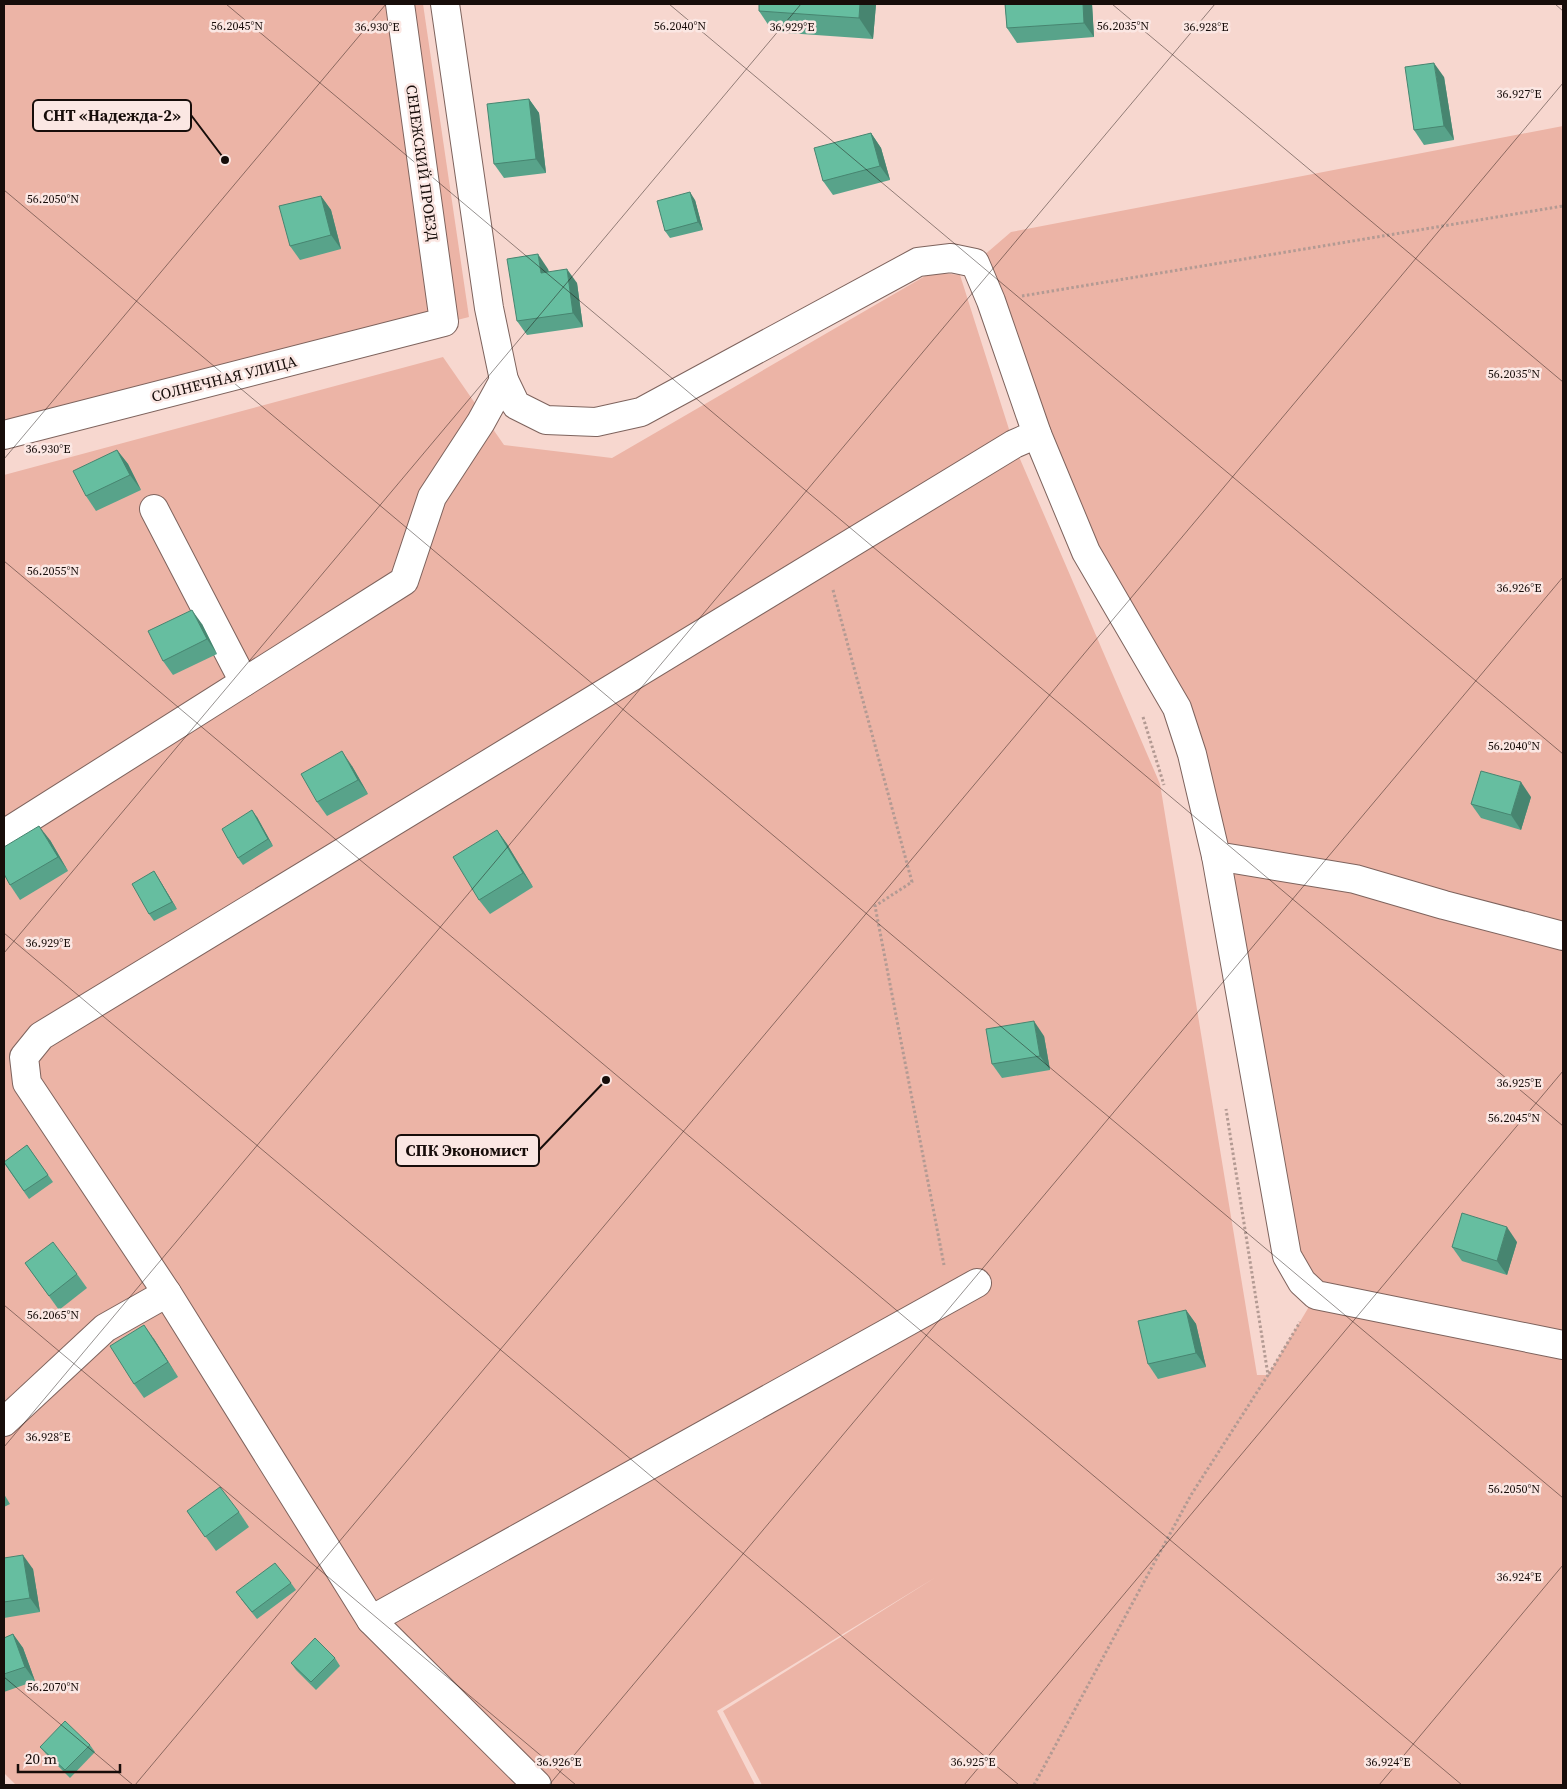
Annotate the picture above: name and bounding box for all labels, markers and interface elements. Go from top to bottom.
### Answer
text: 56.2045°N [211,18,263,34]
text: 56.2040°N [654,18,706,34]
text: 56.2035°N [1097,18,1149,34]
text: 36.930°E [355,19,399,35]
text: 36.929°E [770,19,814,35]
text: 36.928°E [1184,19,1228,35]
street label: СЕНЕЖСКИЙ ПРОЕЗД [401,83,444,242]
text: 36.927°E [1497,86,1541,102]
callout: СНТ «Надежда-2» [33,100,191,131]
text: СНТ «Надежда-2» [43,104,181,126]
text: 56.2050°N [27,191,79,207]
street label: СОЛНЕЧНАЯ УЛИЦА [149,350,299,407]
text: 56.2035°N [1488,366,1540,382]
text: 36.930°E [26,441,70,457]
text: 56.2055°N [27,563,79,579]
text: 36.926°E [1497,580,1541,596]
text: 56.2040°N [1488,738,1540,754]
text: 36.929°E [26,935,70,951]
text: 36.925°E [1497,1075,1541,1091]
text: 56.2045°N [1488,1110,1540,1126]
callout: СПК Экономист [396,1135,539,1166]
text: СПК Экономист [406,1139,529,1161]
text: 56.2065°N [27,1307,79,1323]
text: 36.928°E [26,1429,70,1445]
text: 56.2050°N [1488,1481,1540,1497]
text: 36.924°E [1497,1569,1541,1585]
text: 56.2070°N [27,1679,79,1695]
scale bar [18,1742,120,1774]
text: 20 m [25,1748,57,1769]
text: 36.926°E [537,1754,581,1770]
text: 36.925°E [951,1754,995,1770]
text: 36.924°E [1366,1754,1410,1770]

